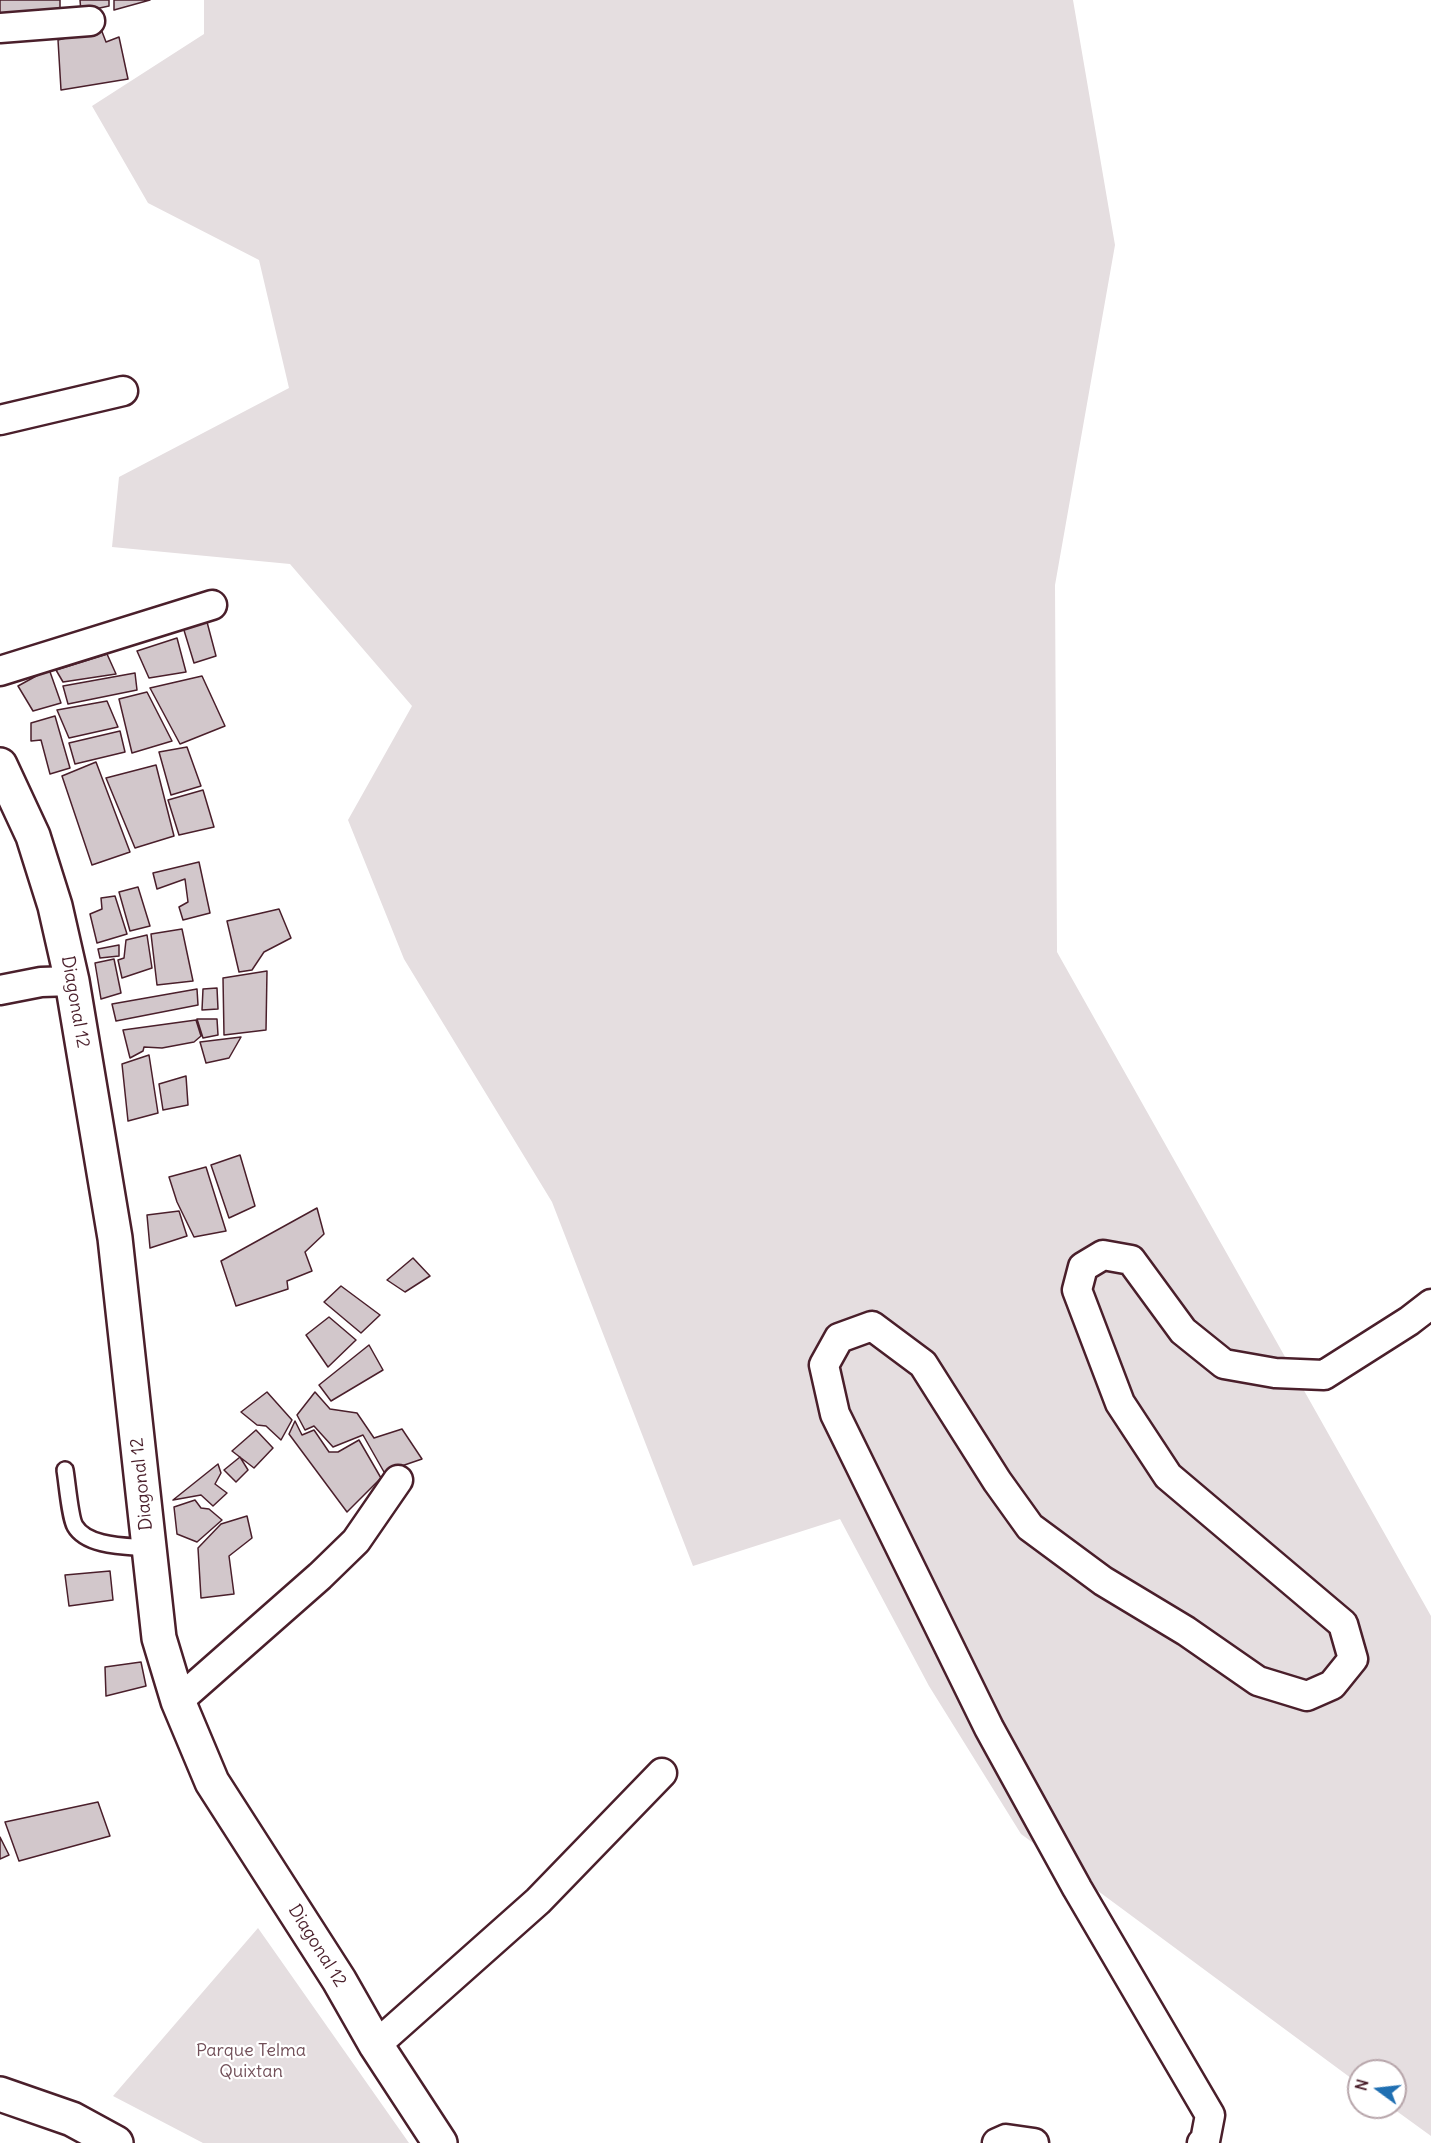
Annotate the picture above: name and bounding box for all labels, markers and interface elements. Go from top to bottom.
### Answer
street label: Diagonal 12 [56,954,94,1050]
street label: Diagonal 12 [126,1437,158,1531]
street label: Diagonal 12 [283,1901,351,1991]
park label: Parque Telma Quixtan [196,2040,306,2082]
north arrow [1347,2059,1407,2119]
text: N [1350,2077,1373,2093]

